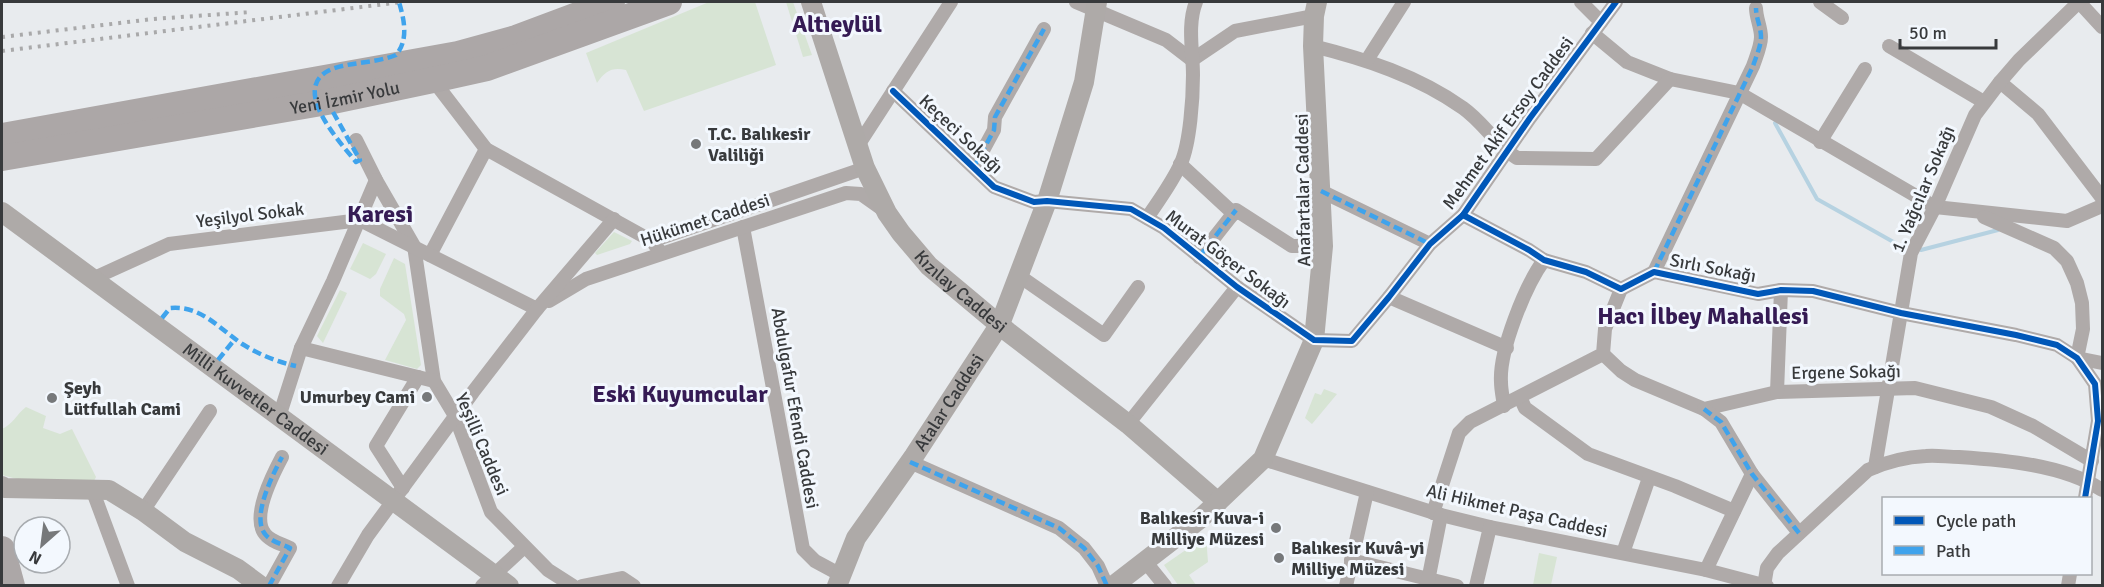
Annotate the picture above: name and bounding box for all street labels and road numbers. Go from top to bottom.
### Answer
street label: Mehmet Akif Ersoy Caddesi [1438,32,1578,214]
street label: Yeni İzmir Yolu [288,76,402,119]
street label: Keçeci Sokağı [915,90,1007,178]
street label: Anafartalar Caddesi [1291,113,1315,267]
street label: 1. Yağcılar Sokağı [1886,122,1960,256]
street label: Hükümet Caddesi [637,189,773,251]
street label: Yeşilyol Sokak [195,197,305,233]
street label: Murat Göçer Sokağı [1161,205,1295,313]
street label: Kızılay Caddesi [909,246,1012,338]
street label: Sırlı Sokağı [1668,249,1758,287]
street label: Abdulgafur Efendi Caddesi [766,306,824,510]
street label: Milli Kuvvetler Caddesi [178,338,333,460]
street label: Atalar Caddesi [909,350,989,455]
street label: Ergene Sokağı [1791,360,1901,384]
street label: Yeşilli Caddesi [450,389,514,499]
street label: Ali Hikmet Paşa Caddesi [1424,479,1610,543]

